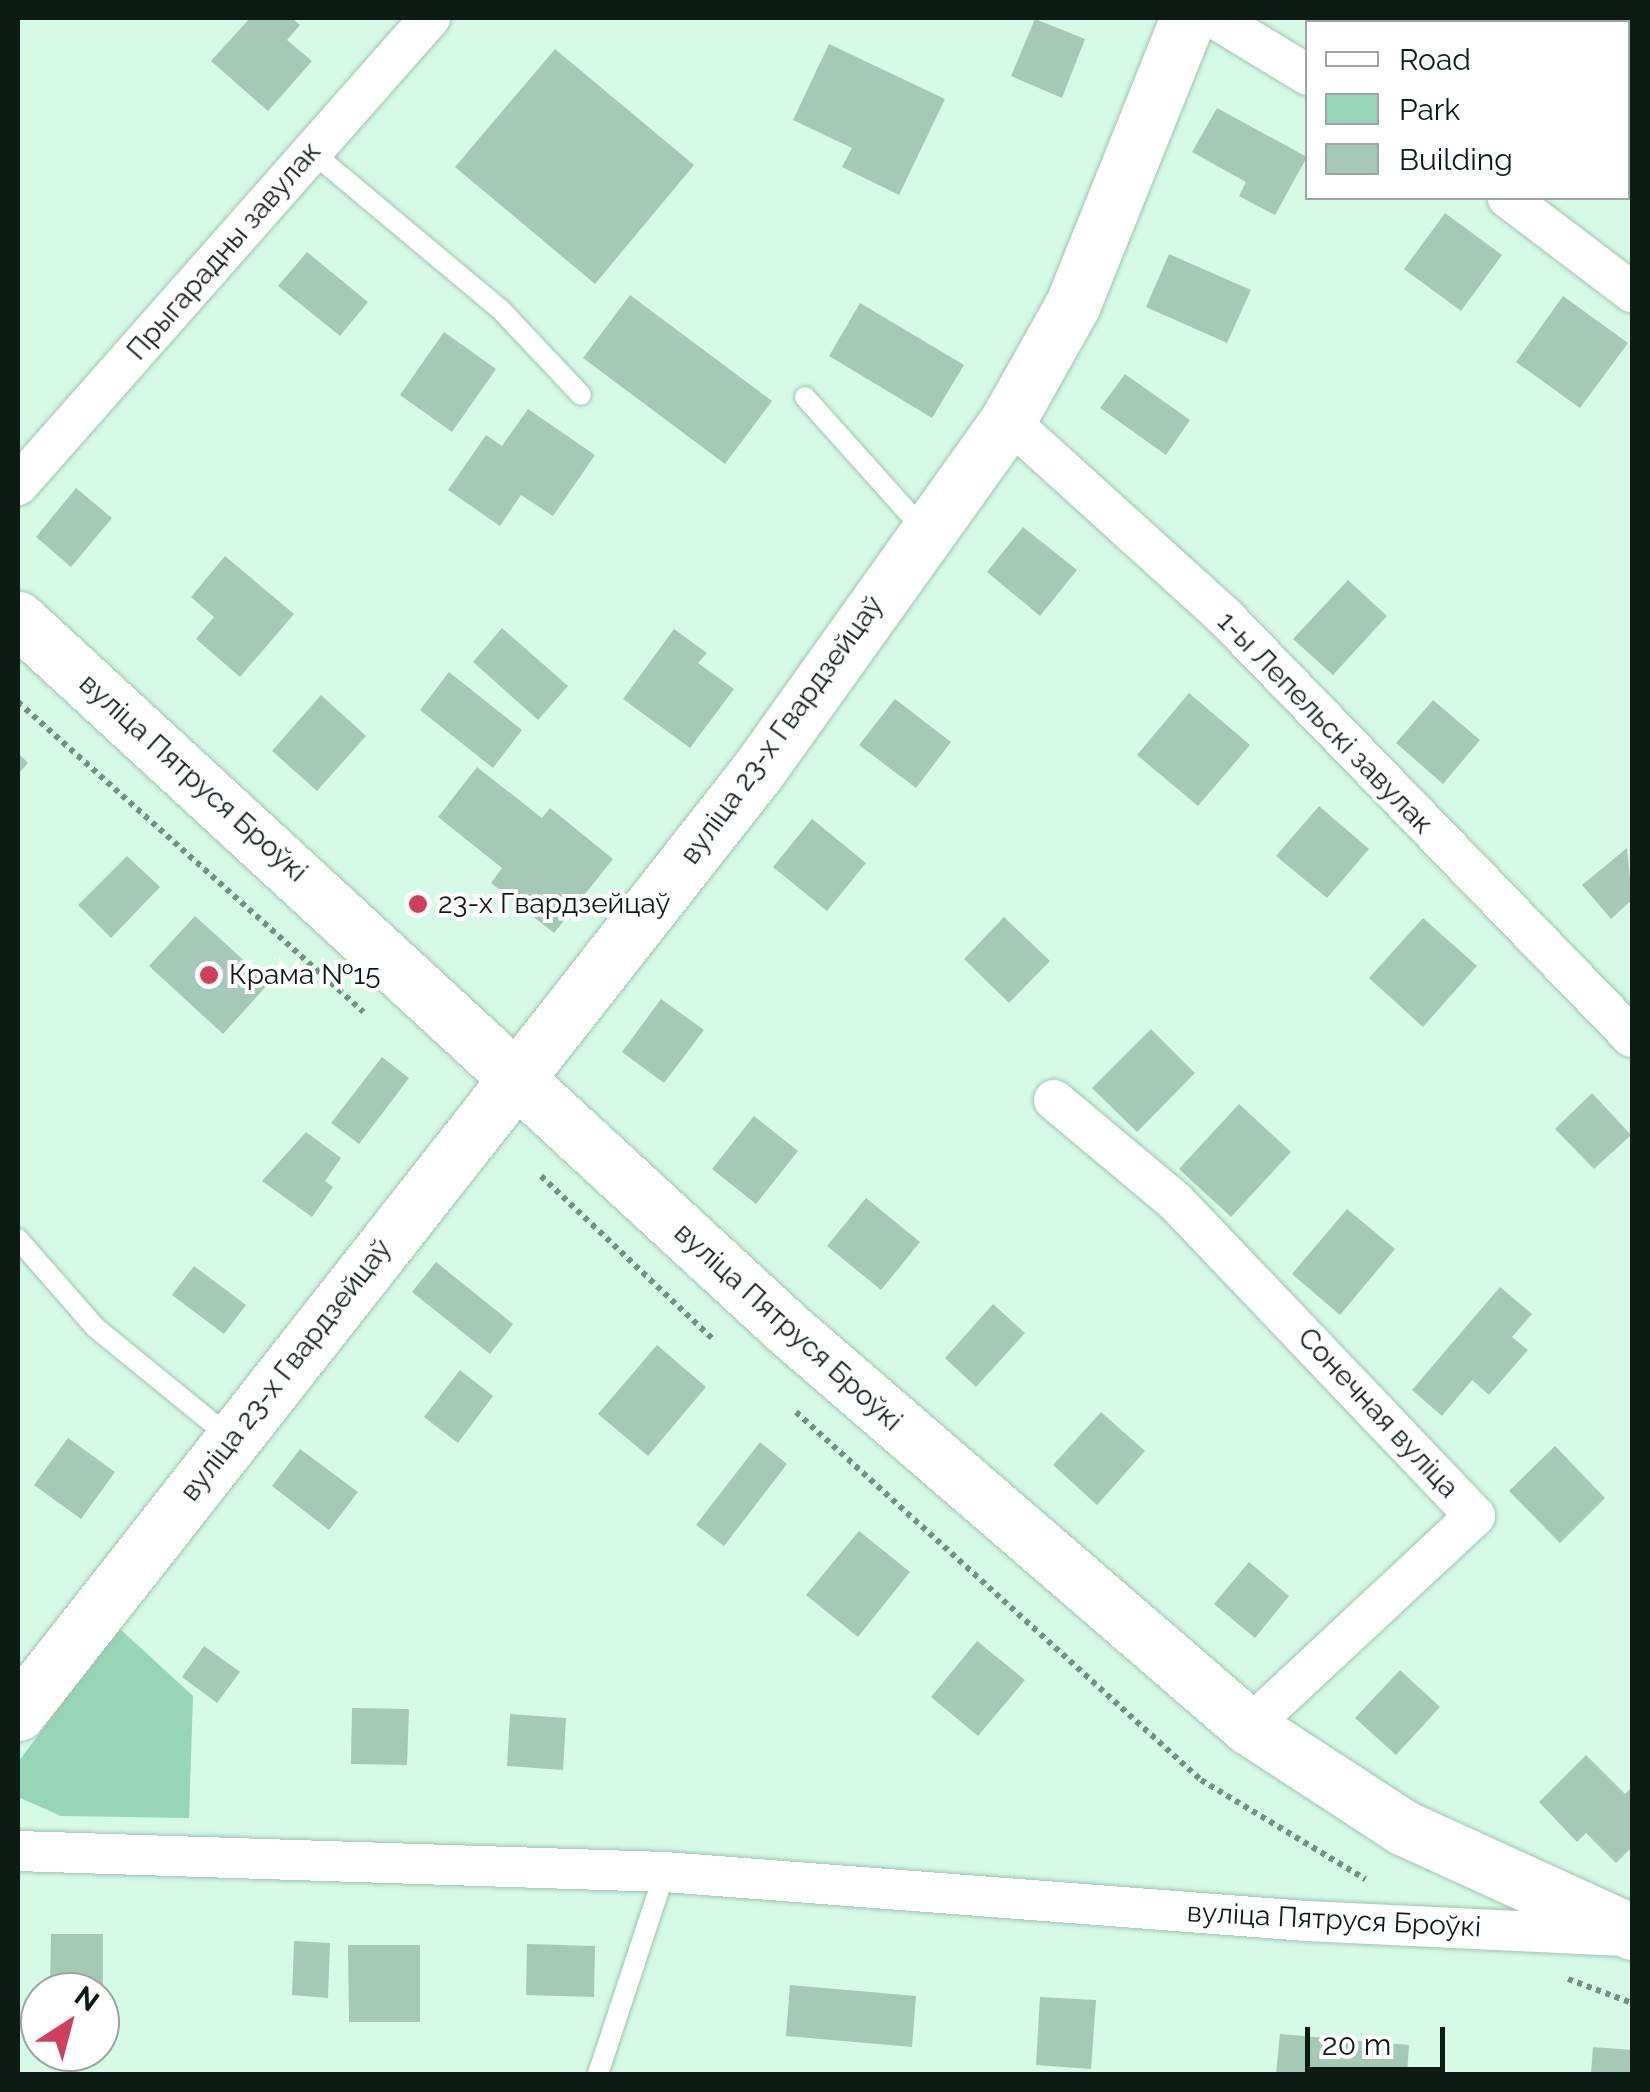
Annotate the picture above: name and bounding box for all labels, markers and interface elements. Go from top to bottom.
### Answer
legend [1305,20,1630,200]
text: Road [1399,42,1471,77]
text: Park [1399,92,1460,127]
street label: Прыгарадны завулак [120,135,328,367]
text: Building [1399,142,1513,177]
street label: вуліца 23-х Гвардзейцаў [673,589,891,871]
street label: 1-ы Лепельскі завулак [1210,605,1440,841]
street label: вуліца Пятруся Броўкі [72,667,314,889]
place label: 23-х Гвардзейцаў [438,887,670,921]
marker: 23-х Гвардзейцаў [407,893,429,915]
place label: Крама №15 [229,958,380,992]
marker: Крама №15 [198,964,220,986]
street label: вуліца Пятруся Броўкі [667,1216,909,1438]
street label: вуліца 23-х Гвардзейцаў [173,1232,399,1508]
street label: Сонечная вуліца [1291,1321,1465,1505]
street label: вуліца Пятруся Броўкі [1186,1896,1482,1944]
north arrow [20,1972,120,2072]
text: N [68,1979,105,2019]
scale bar [1310,2007,1450,2069]
text: 20 m [1322,2027,1391,2062]

